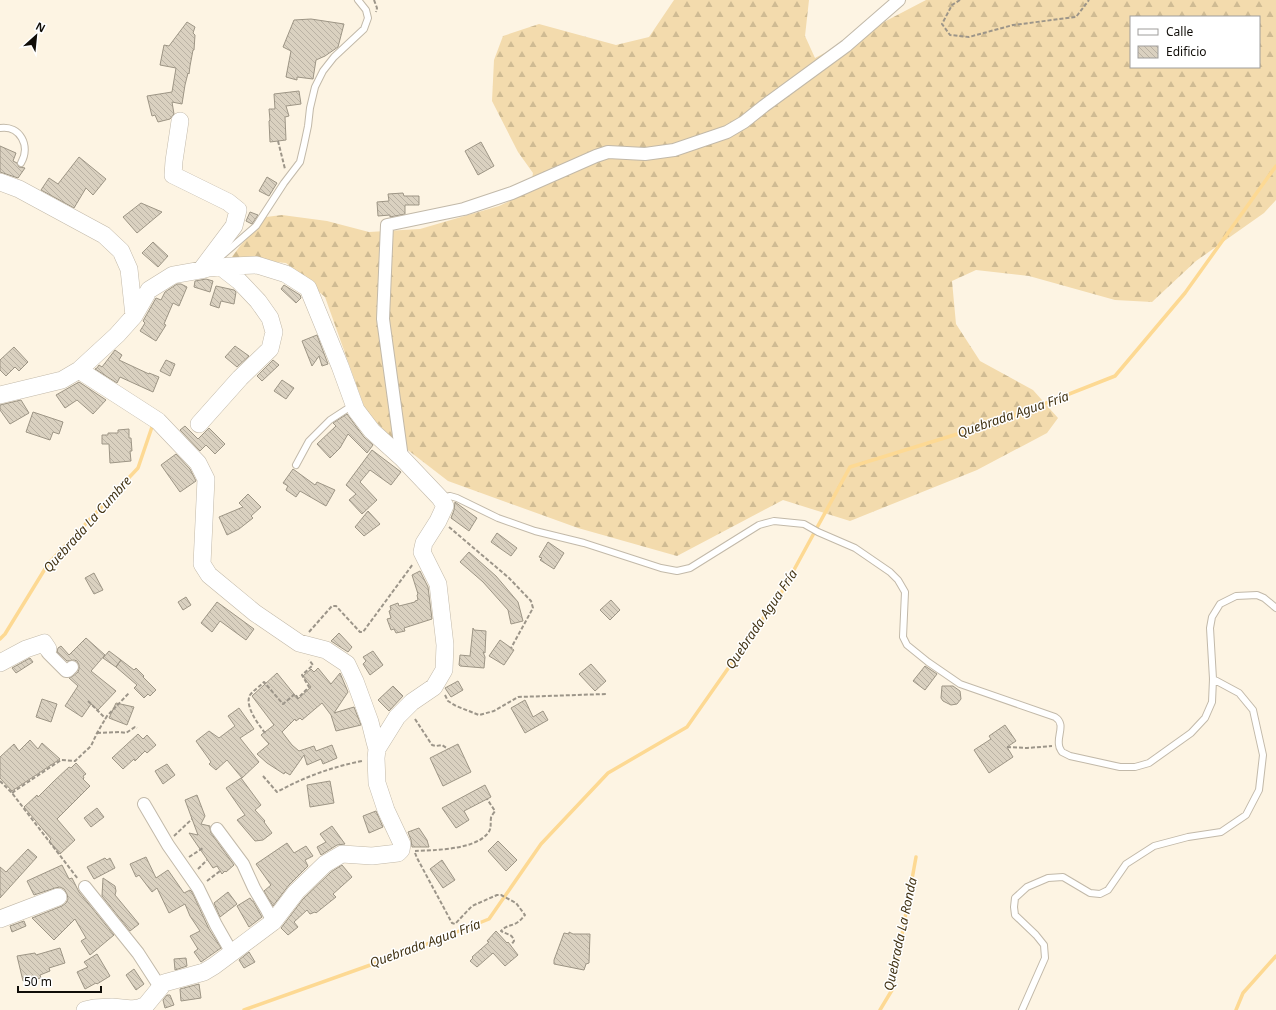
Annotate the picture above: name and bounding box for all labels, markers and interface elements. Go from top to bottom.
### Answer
north arrow [16,16,56,56]
legend [1130,16,1260,68]
text: N [33,18,48,35]
text: Calle [1166,23,1194,40]
text: Edificio [1166,43,1207,60]
water label: Quebrada Agua Fría [955,386,1072,442]
water label: Quebrada La Cumbre [39,472,135,576]
water label: Quebrada Agua Fría [721,565,801,672]
water label: Quebrada La Ronda [879,875,921,992]
water label: Quebrada Agua Fría [367,914,484,971]
scale bar [18,968,101,994]
text: 50 m [24,973,52,990]

